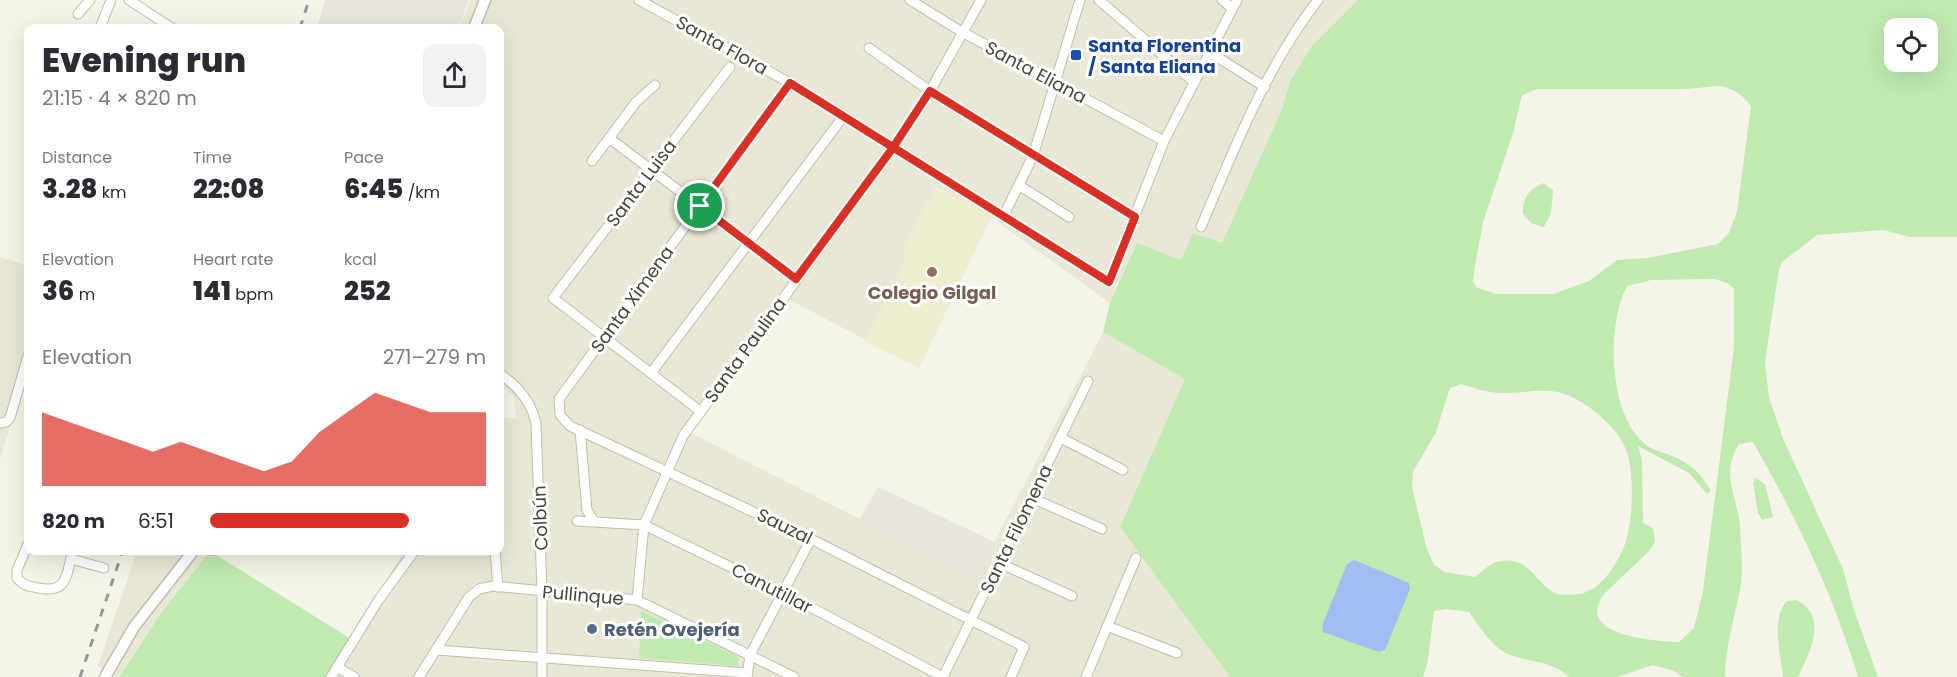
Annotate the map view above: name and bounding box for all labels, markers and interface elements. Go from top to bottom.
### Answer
street label: Santa Flora [671,9,773,81]
map controls [1884,18,1938,72]
button: locate [1884,18,1938,72]
place label: Santa Florentina / Santa Eliana [1088,33,1241,79]
street label: Santa Eliana [981,35,1091,109]
text: Evening run [42,37,246,84]
button: share [423,44,486,107]
marker: Santa Florentina / Santa Eliana [1069,48,1083,62]
text: 21:15 · 4 × 820 m [42,84,197,112]
street label: Santa Luisa [600,134,682,232]
text: Distance [42,146,112,169]
text: Time [193,146,232,169]
text: Pace [344,146,384,169]
text: 3.28 [42,171,97,207]
text: 22:08 [193,171,265,207]
text: 6:45 [344,171,403,207]
pin [674,180,725,231]
text: km [97,181,126,204]
text: /km [403,181,440,204]
icon: arrive [683,189,716,222]
street label: Santa Ximena [585,240,679,358]
text: Elevation [42,248,114,271]
text: Heart rate [193,248,273,271]
text: kcal [344,248,377,271]
marker: Colegio Gilgal [925,265,939,279]
text: 36 [42,273,74,309]
text: 141 [193,273,231,309]
text: 252 [344,273,391,309]
place label: Colegio Gilgal [868,280,996,305]
text: m [74,283,95,306]
text: bpm [231,283,273,306]
street label: Santa Paulina [698,292,792,408]
text: Elevation [42,343,132,371]
text: 271–279 m [383,343,486,371]
street label: Santa Filomena [974,460,1058,598]
street label: Colbún [526,485,554,551]
street label: Sauzal [753,502,817,550]
text: 820 m [42,507,105,535]
text: 6:51 [138,507,174,535]
street label: Canutillar [727,557,817,619]
street label: Pullinque [541,579,625,611]
place label: Retén Ovejería [604,617,740,642]
marker: Retén Ovejería [585,622,599,636]

